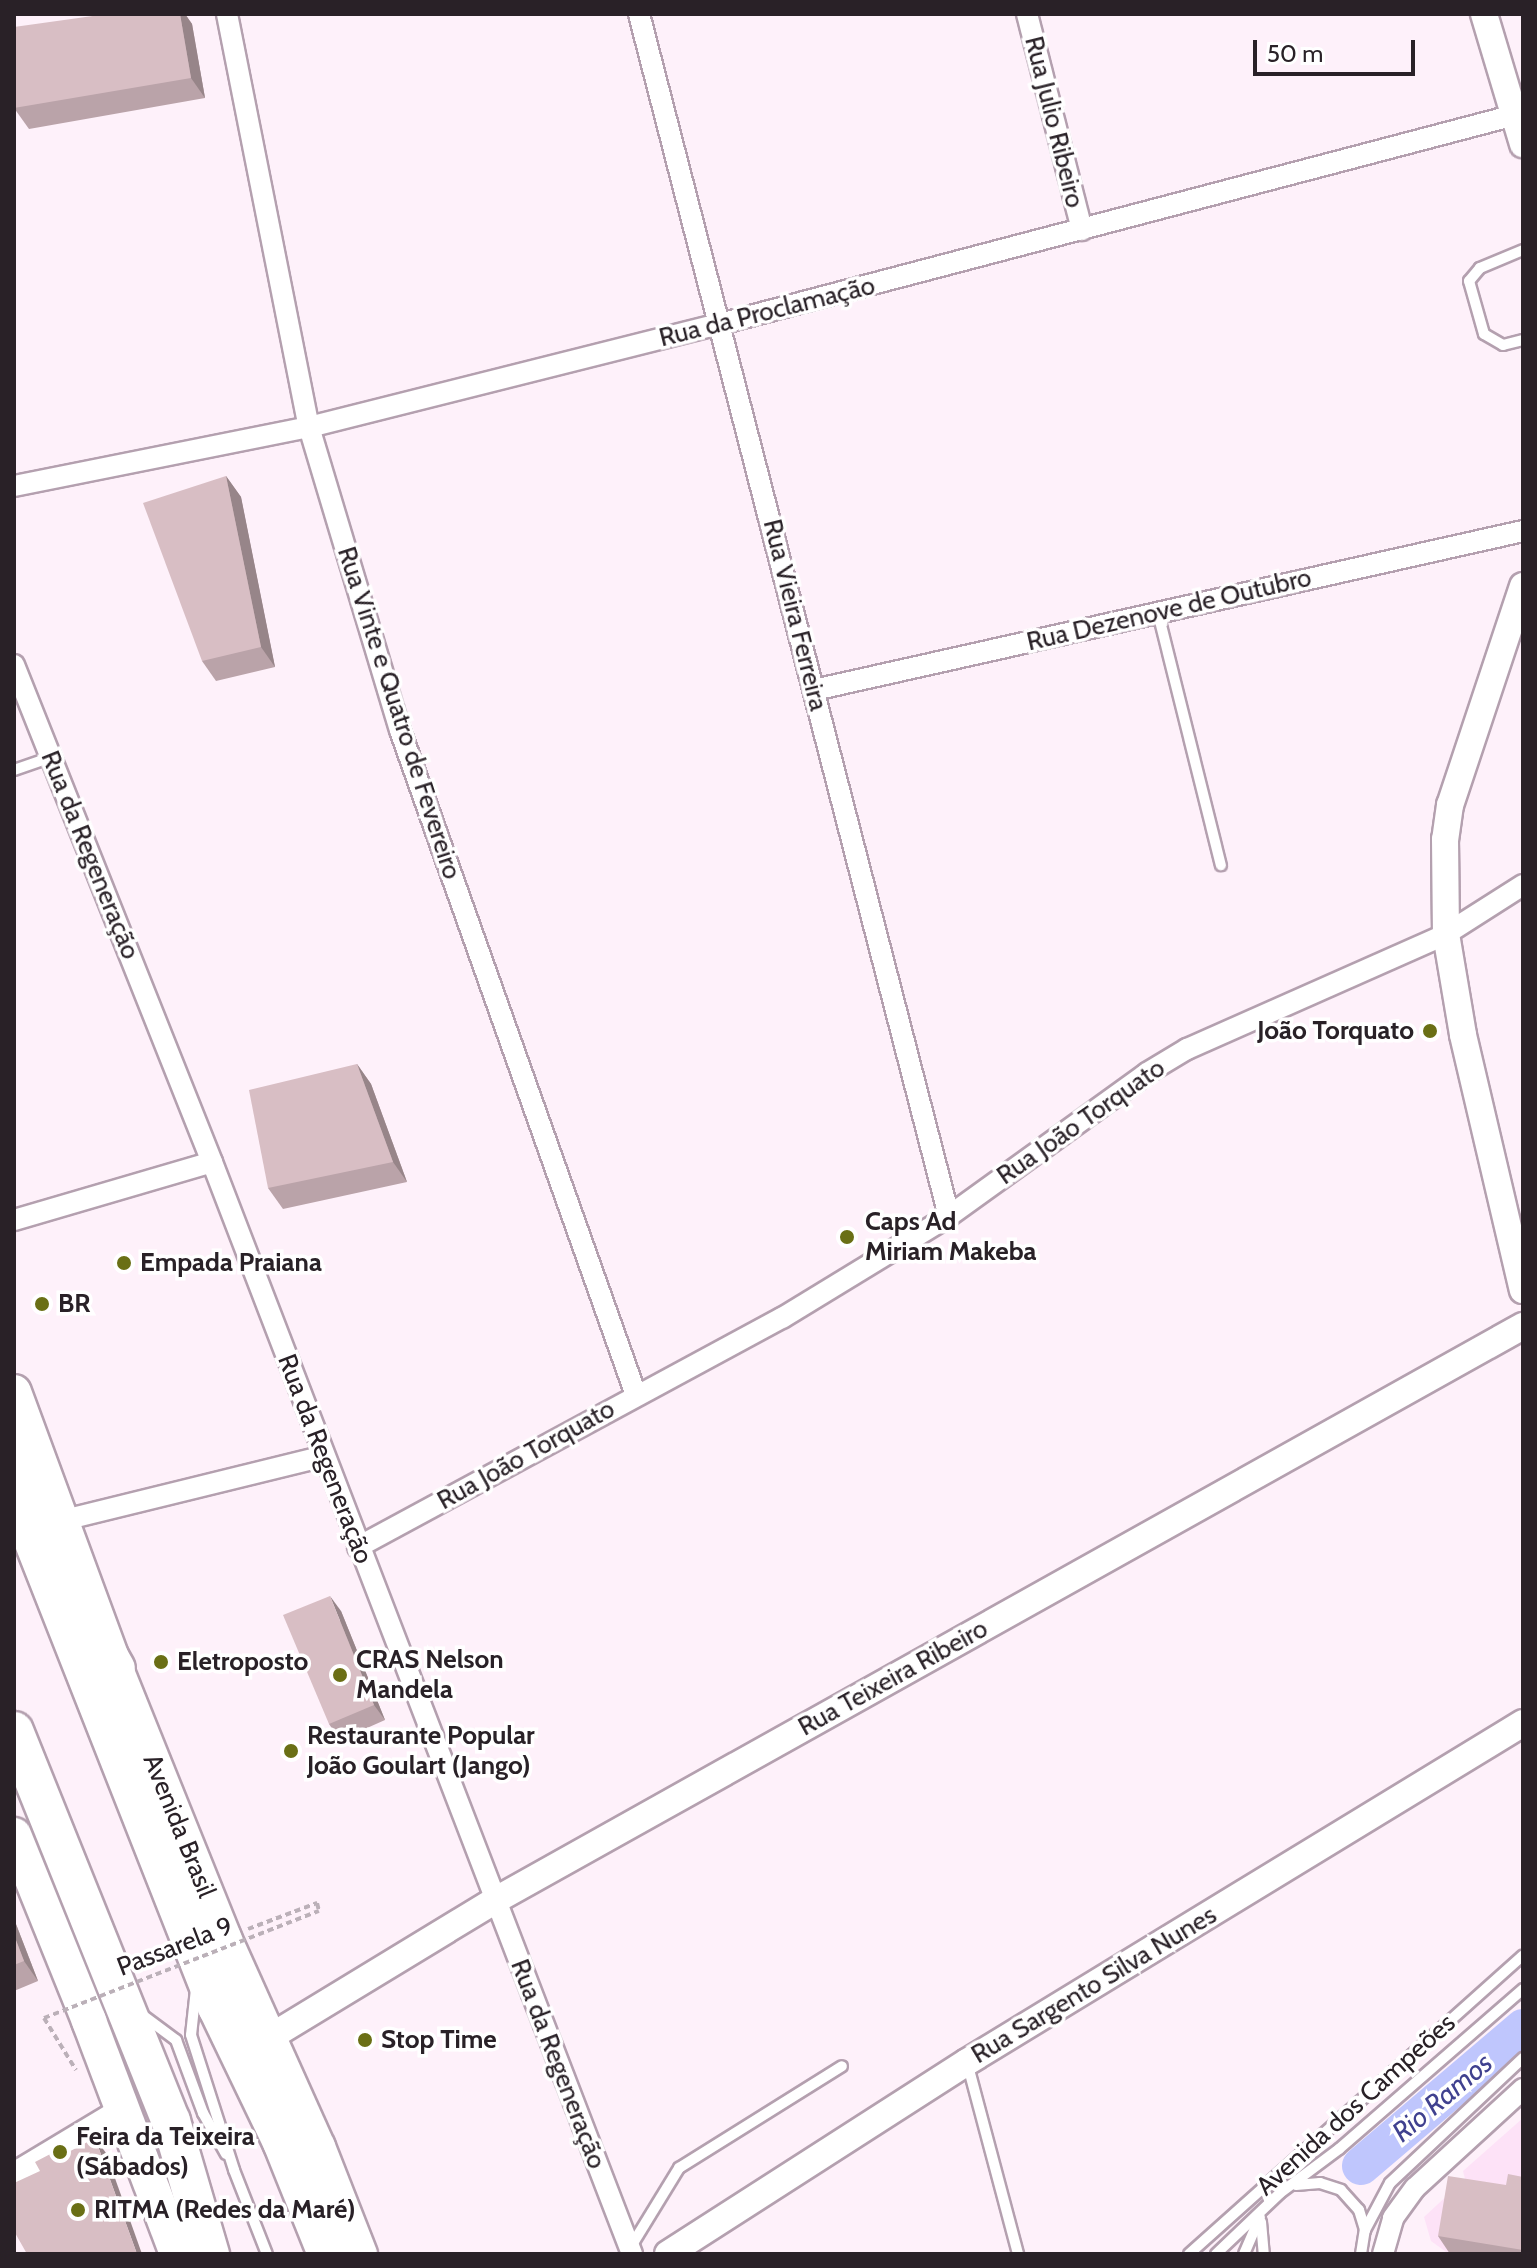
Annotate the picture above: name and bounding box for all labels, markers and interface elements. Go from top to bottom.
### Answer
scale bar [1257,24,1419,74]
street label: Rua Julio Ribeiro [1018,33,1090,211]
text: 50 m [1267,39,1323,68]
street label: Rua da Proclamação [656,270,878,354]
street label: Rua Vieira Ferreira [756,516,834,714]
street label: Rua Vinte e Quatro de Fevereiro [330,543,468,883]
street label: Rua Dezenove de Outubro [1024,562,1314,658]
street label: Rua da Regeneração [34,746,146,964]
place label: João Torquato [1257,1015,1414,1047]
marker: João Torquato [1421,1022,1439,1040]
street label: Rua João Torquato [991,1052,1171,1192]
place label: Caps Ad Miriam Makeba [865,1206,1037,1268]
marker: Caps Ad Miriam Makeba [836,1226,858,1248]
place label: Empada Praiana [140,1247,322,1279]
marker: Empada Praiana [115,1254,133,1272]
place label: BR [58,1288,91,1320]
marker: BR [33,1295,51,1313]
street label: Rua da Regeneração [271,1350,379,1568]
street label: Rua João Torquato [432,1393,620,1517]
street label: Rua Teixeira Ribeiro [793,1613,993,1743]
place label: CRAS Nelson Mandela [356,1644,504,1706]
place label: Eletroposto [177,1646,308,1678]
marker: Eletroposto [152,1653,170,1671]
marker: CRAS Nelson Mandela [331,1666,349,1684]
place label: Restaurante Popular João Goulart (Jango) [307,1720,535,1782]
marker: Restaurante Popular João Goulart (Jango) [282,1742,300,1760]
street label: Avenida Brasil [136,1750,222,1902]
street label: Rua Sargento Silva Nunes [966,1899,1222,2071]
street label: Passarela 9 [113,1911,237,1983]
street label: Rua da Regeneração [504,1955,612,2173]
street label: Avenida dos Campeões [1250,2008,1462,2202]
place label: Stop Time [381,2024,497,2056]
marker: Stop Time [356,2031,374,2049]
water label: Rio Ramos [1385,2046,1499,2148]
place label: Feira da Teixeira (Sábados) [76,2121,255,2182]
marker: Feira da Teixeira (Sábados) [51,2143,69,2161]
place label: RITMA (Redes da Maré) [94,2194,355,2226]
marker: RITMA (Redes da Maré) [69,2201,87,2219]

